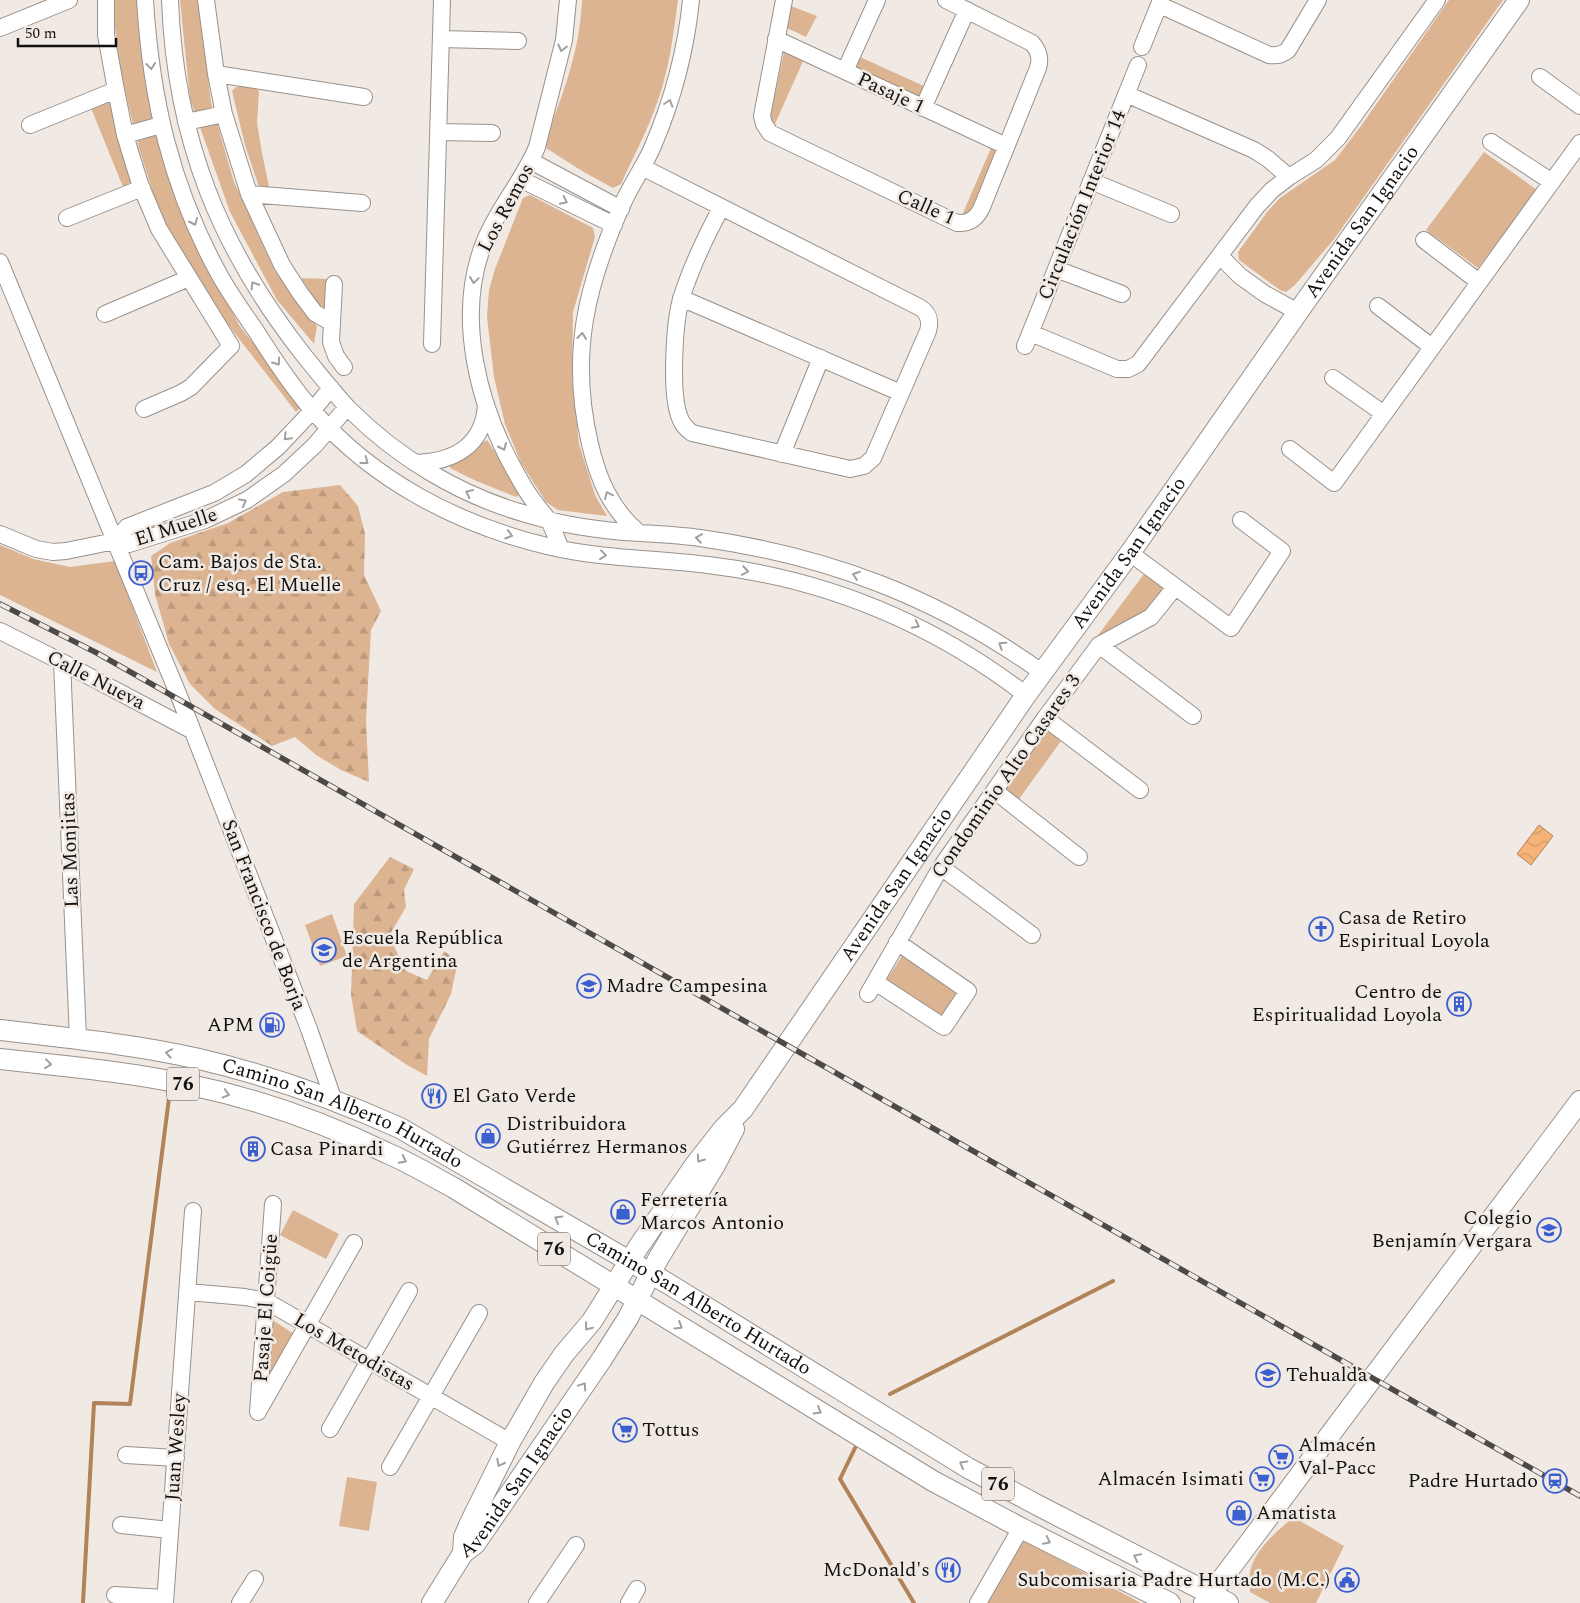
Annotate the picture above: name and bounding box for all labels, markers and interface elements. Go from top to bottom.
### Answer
scale bar [18,15,115,47]
text: 50 m [25,22,57,45]
one-way arrow [557,44,567,52]
one-way arrow [145,62,156,70]
street label: Pasaje 1 [852,64,930,122]
one-way arrow [663,99,673,108]
street label: Circulación Interior 14 [1030,105,1134,305]
street label: Avenida San Ignacio [1297,139,1427,304]
street label: Los Remos [470,158,542,258]
street label: Calle 1 [892,181,960,233]
one-way arrow [559,195,568,205]
one-way arrow [187,217,198,226]
one-way arrow [470,276,480,284]
one-way arrow [251,281,260,290]
one-way arrow [576,332,587,340]
one-way arrow [270,356,280,365]
one-way arrow [284,432,293,441]
one-way arrow [497,442,508,451]
one-way arrow [359,455,369,464]
street label: Avenida San Ignacio [1064,471,1194,635]
one-way arrow [466,489,475,499]
one-way arrow [603,491,614,500]
one-way arrow [238,498,247,508]
street label: El Muelle [131,500,221,554]
one-way arrow [504,530,512,540]
one-way arrow [694,533,702,544]
place label: Cam. Bajos de Sta. Cruz / esq. El Muelle [158,547,341,600]
one-way arrow [599,549,607,560]
bus stop icon: Cam. Bajos de Sta. Cruz / esq. El Muelle [128,560,154,586]
one-way arrow [741,566,749,576]
one-way arrow [853,571,861,581]
one-way arrow [911,619,920,629]
street label: Calle Nueva [42,642,151,718]
one-way arrow [999,642,1008,652]
street label: Condominio Alto Casares 3 [924,668,1088,884]
street label: Las Monjitas [53,792,87,908]
street label: Avenida San Ignacio [833,801,960,968]
street label: San Francisco de Borja [214,815,314,1015]
place label: Casa de Retiro Espiritual Loyola [1338,903,1490,956]
church icon: Casa de Retiro Espiritual Loyola [1308,916,1334,942]
place label: Escuela República de Argentina [342,923,503,976]
school or university icon: Escuela República de Argentina [311,937,337,963]
place label: Madre Campesina [606,971,768,1001]
school or university icon: Madre Campesina [576,973,602,999]
place label: Centro de Espiritualidad Loyola [1252,977,1442,1030]
building icon: Centro de Espiritualidad Loyola [1446,991,1472,1017]
place label: APM [207,1010,254,1040]
fuel station icon: APM [259,1012,285,1038]
one-way arrow [165,1048,174,1059]
street label: Camino San Alberto Hurtado [219,1050,469,1176]
one-way arrow [45,1058,53,1069]
road number: 76 [167,1068,199,1100]
place label: El Gato Verde [452,1081,576,1111]
restaurant icon: El Gato Verde [421,1083,447,1109]
one-way arrow [221,1088,229,1098]
place label: Distribuidora Gutiérrez Hermanos [506,1109,688,1162]
shop icon: Distribuidora Gutiérrez Hermanos [475,1123,501,1149]
place label: Casa Pinardi [270,1134,383,1164]
building icon: Casa Pinardi [240,1136,266,1162]
one-way arrow [697,1153,706,1163]
one-way arrow [398,1154,407,1164]
place label: Ferretería Marcos Antonio [640,1185,784,1238]
shop icon: Ferretería Marcos Antonio [610,1199,636,1225]
place label: Colegio Benjamín Vergara [1372,1203,1532,1256]
one-way arrow [554,1216,563,1226]
school or university icon: Colegio Benjamín Vergara [1536,1217,1562,1243]
street label: Camino San Alberto Hurtado [579,1224,817,1383]
road number: 76 [538,1232,570,1266]
street label: Pasaje El Coigüe [246,1233,286,1383]
street label: Los Metodistas [288,1305,420,1399]
one-way arrow [674,1319,683,1329]
one-way arrow [584,1321,593,1330]
place label: Tehualda [1286,1360,1368,1390]
school or university icon: Tehualda [1255,1362,1281,1388]
one-way arrow [577,1383,587,1392]
street label: Juan Wesley [157,1391,195,1502]
street label: Avenida San Ignacio [453,1400,581,1566]
one-way arrow [812,1405,821,1415]
place label: Tottus [642,1415,699,1445]
supermarket icon: Tottus [612,1417,638,1443]
place label: Almacén Val-Pacc [1298,1430,1376,1483]
supermarket icon: Almacén Val-Pacc [1268,1444,1294,1470]
one-way arrow [496,1457,506,1466]
one-way arrow [959,1461,968,1471]
place label: Almacén Isimati [1098,1464,1244,1494]
supermarket icon: Almacén Isimati [1249,1466,1275,1492]
place label: Padre Hurtado [1408,1466,1538,1496]
road number: 76 [982,1468,1014,1500]
station icon: Padre Hurtado [1542,1468,1568,1494]
place label: Amatista [1256,1498,1337,1528]
shop icon: Amatista [1226,1500,1252,1526]
one-way arrow [1042,1535,1051,1545]
one-way arrow [1133,1553,1142,1563]
place label: McDonald's [823,1555,930,1585]
restaurant icon: McDonald's [935,1557,961,1583]
place label: Subcomisaria Padre Hurtado (M.C.) [1017,1565,1330,1595]
public building icon: Subcomisaria Padre Hurtado (M.C.) [1334,1567,1360,1593]

